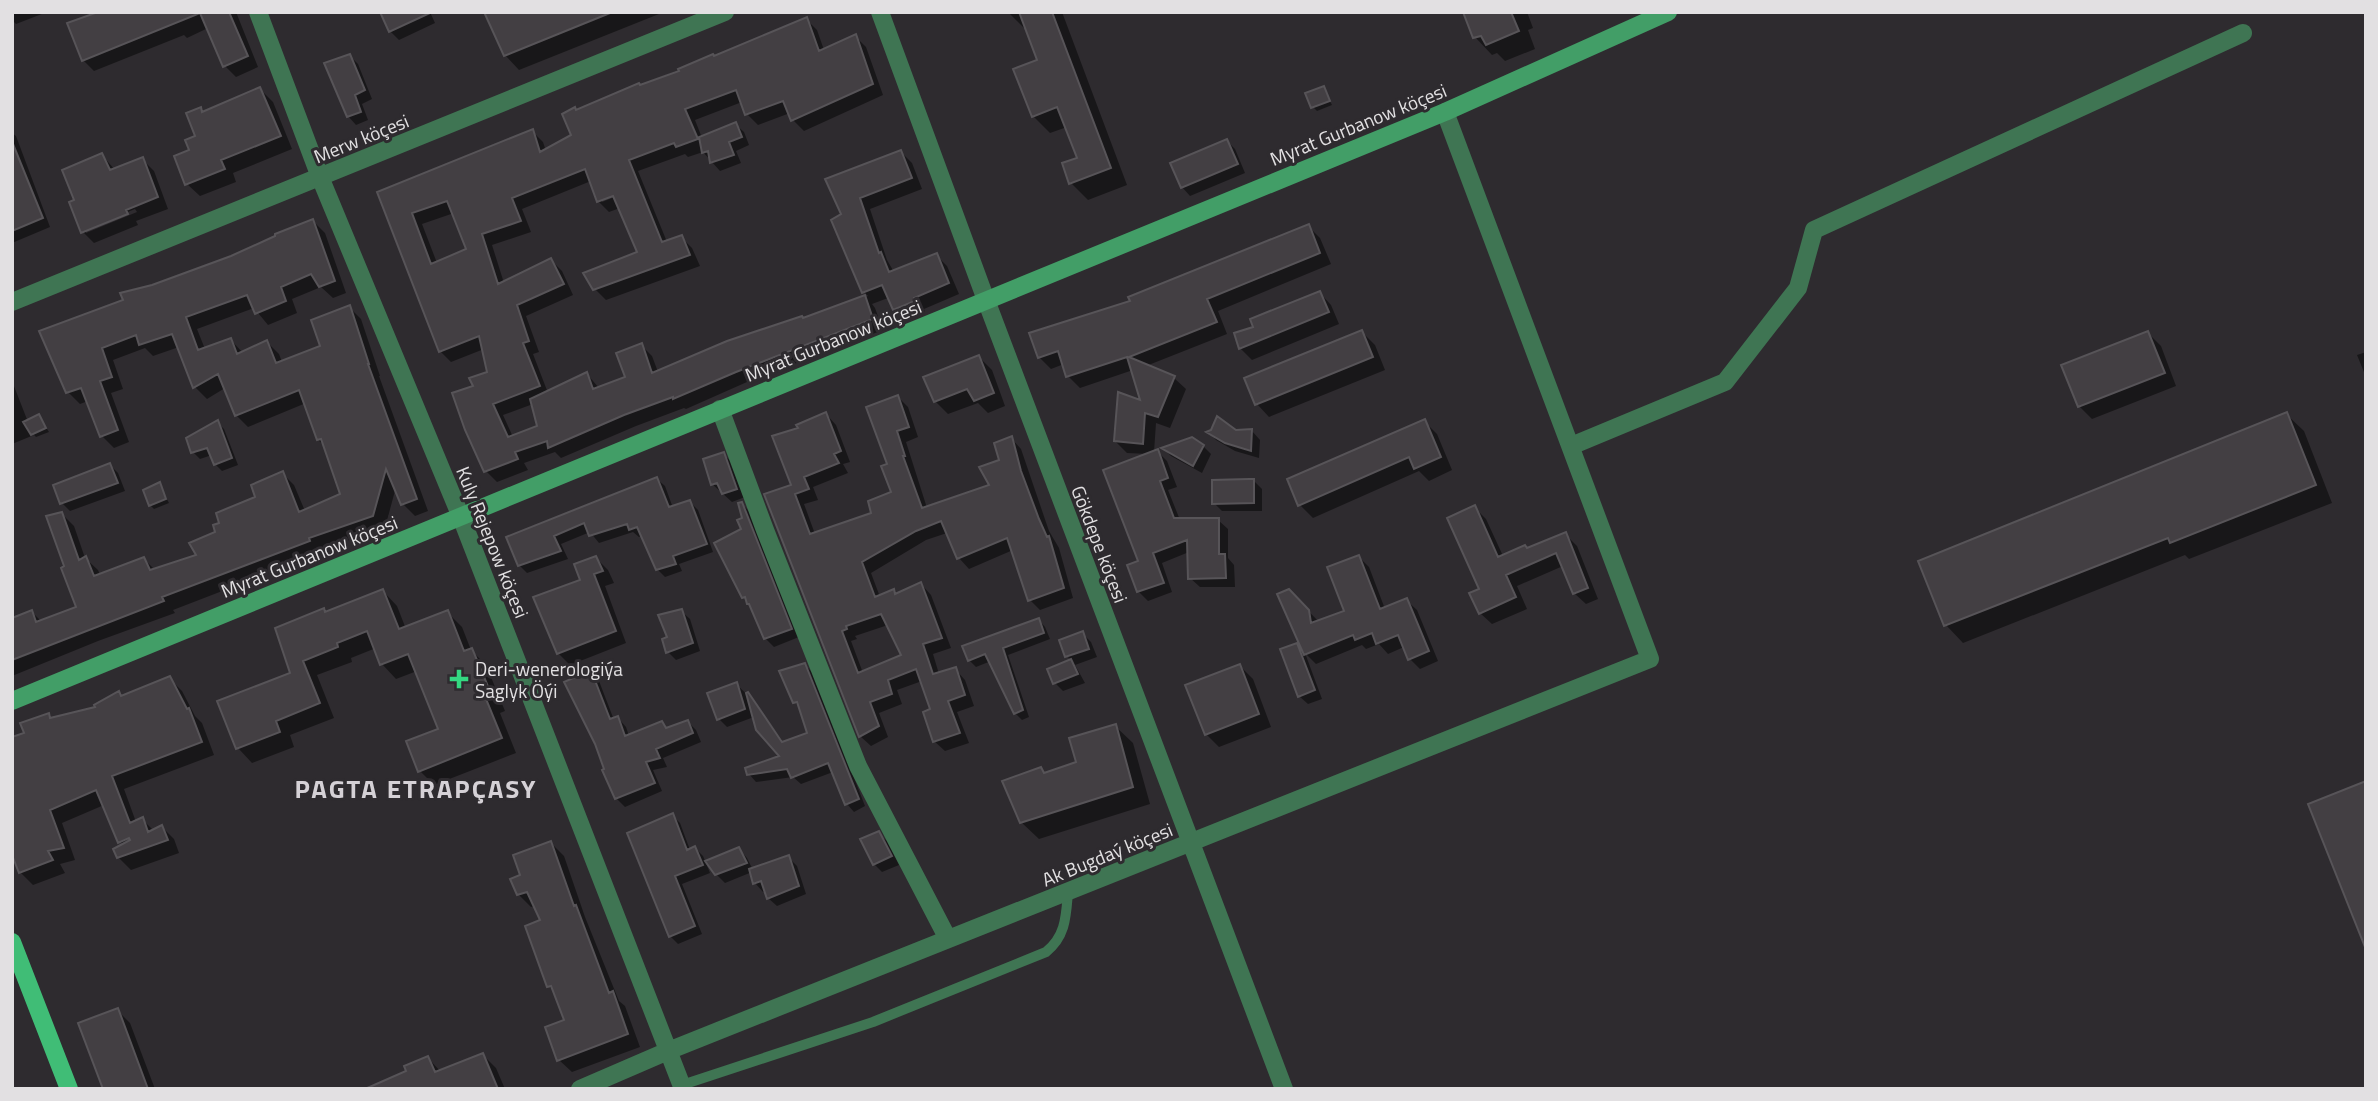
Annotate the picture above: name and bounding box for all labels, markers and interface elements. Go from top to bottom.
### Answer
street label: Myrat Gurbanow köçesi [1265,75,1451,173]
street label: Merw köçesi [309,106,413,170]
street label: Myrat Gurbanow köçesi [740,291,926,389]
street label: Kuly Rejepow köçesi [449,462,537,622]
street label: Gökdepe köçesi [1064,481,1136,607]
street label: Myrat Gurbanow köçesi [216,507,402,605]
place label: Deri-wenerologiýa Saglyk Öýi [475,654,623,705]
marker: Deri-wenerologiýa Saglyk Öýi [449,669,469,689]
district label: PAGTA ETRAPÇASY [295,769,537,808]
street label: Ak Bugdaý köçesi [1037,815,1177,893]

